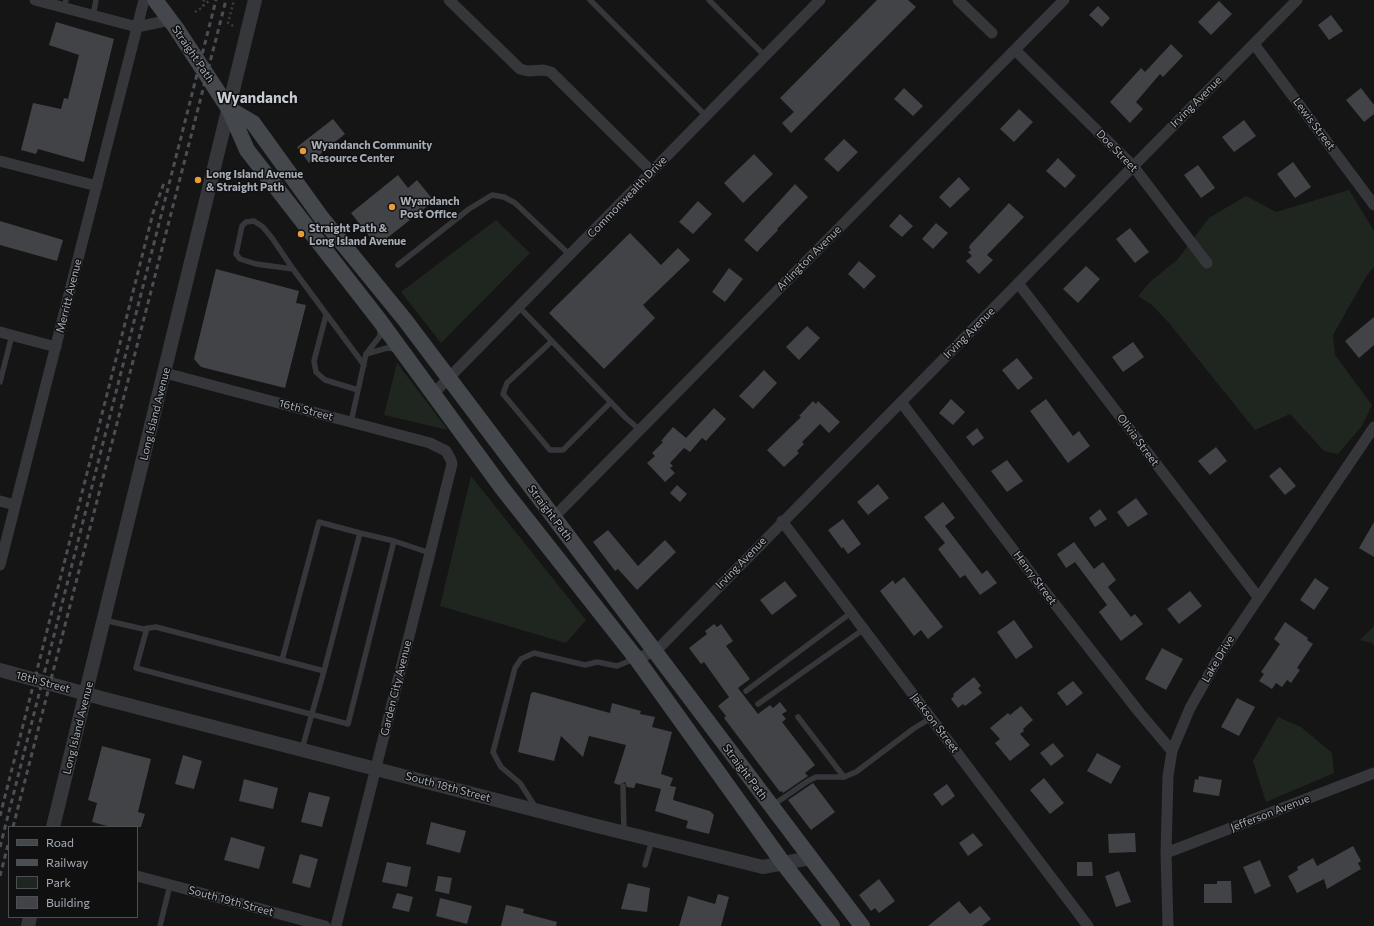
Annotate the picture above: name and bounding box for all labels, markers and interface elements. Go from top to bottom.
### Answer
street label: Straight Path [169,23,217,85]
street label: Irving Avenue [1168,74,1224,130]
district label: Wyandanch [216,89,298,107]
street label: Lewis Street [1290,95,1338,153]
street label: Doe Street [1094,127,1140,175]
place label: Wyandanch Community Resource Center [311,138,432,164]
marker: Wyandanch Community Resource Center [298,146,308,156]
street label: Commonwealth Drive [585,153,669,241]
place label: Long Island Avenue & Straight Path [206,167,303,193]
marker: Long Island Avenue & Straight Path [193,175,203,185]
place label: Wyandanch Post Office [400,194,459,220]
marker: Wyandanch Post Office [387,202,397,212]
place label: Straight Path & Long Island Avenue [309,221,406,247]
street label: Arlington Avenue [774,223,844,293]
marker: Straight Path & Long Island Avenue [296,229,306,239]
street label: Merritt Avenue [53,258,85,334]
street label: Irving Avenue [941,305,997,361]
street label: Long Island Avenue [137,366,173,462]
street label: 16th Street [278,396,334,424]
street label: Olivia Street [1114,411,1162,469]
street label: Straight Path [525,483,575,543]
street label: Irving Avenue [713,534,769,592]
street label: Henry Street [1011,549,1059,607]
street label: Lake Drive [1199,633,1237,685]
street label: Garden City Avenue [378,639,414,737]
street label: 18th Street [15,668,71,696]
street label: Long Island Avenue [60,680,96,776]
street label: Jackson Street [908,691,962,755]
street label: Straight Path [720,742,770,802]
street label: South 18th Street [404,769,492,805]
street label: Jefferson Avenue [1229,792,1311,834]
legend [8,826,138,918]
text: Road [46,835,74,849]
text: Railway [46,855,88,869]
text: Park [46,875,71,889]
street label: South 19th Street [187,883,275,919]
text: Building [46,895,90,909]

